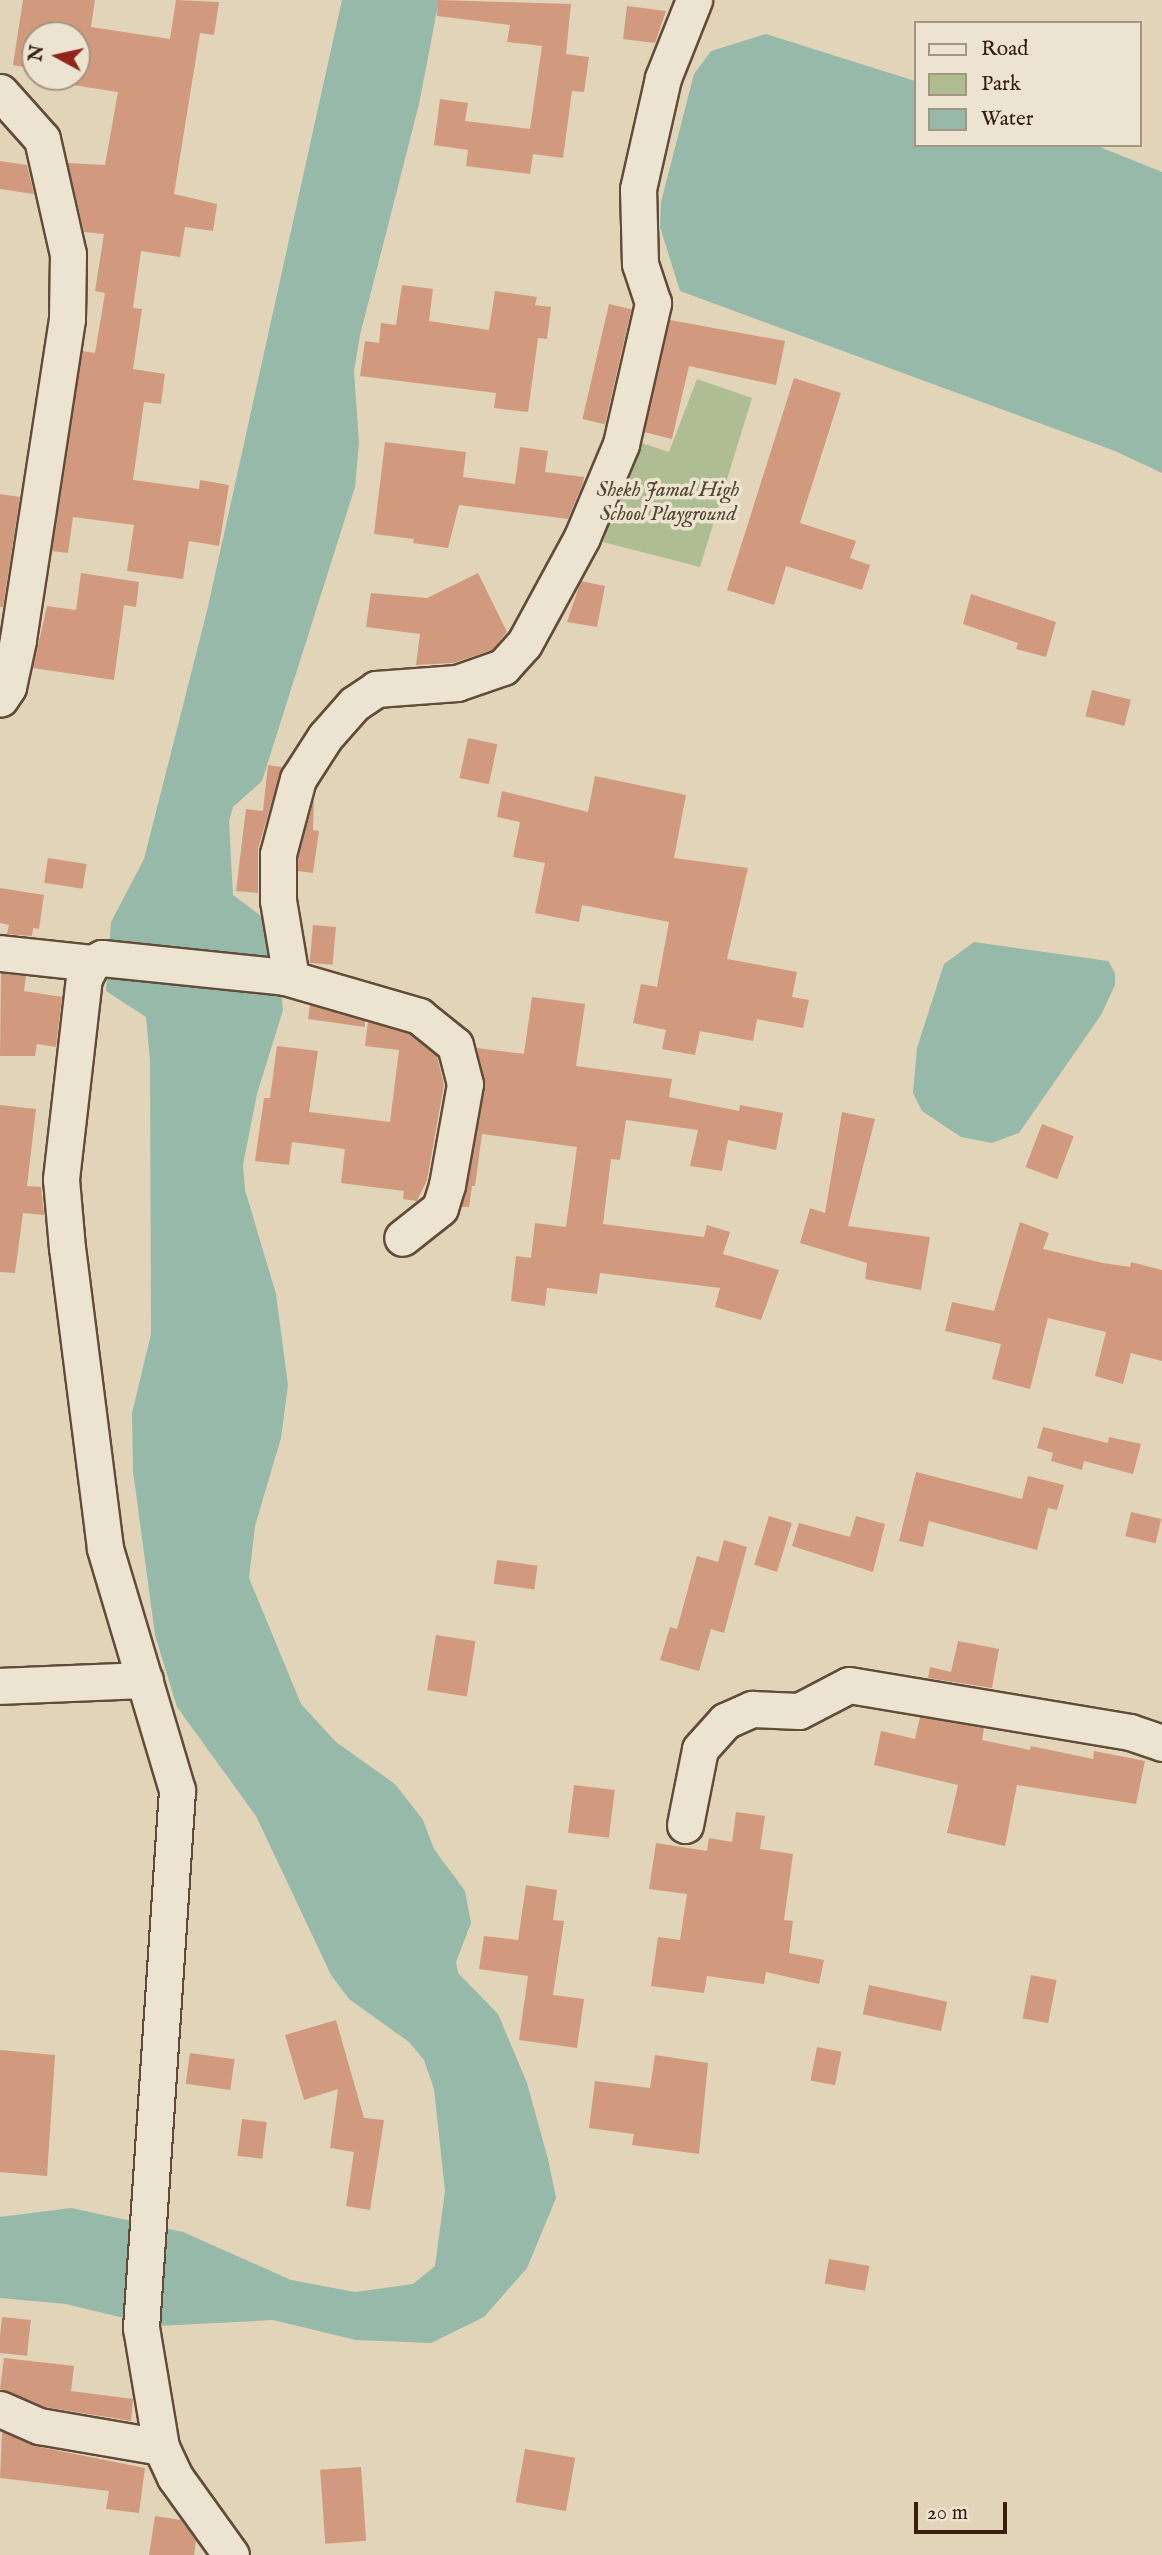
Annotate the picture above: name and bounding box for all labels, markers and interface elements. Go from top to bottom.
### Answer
north arrow [21,21,91,91]
legend [914,21,1141,147]
text: Road [981,36,1028,63]
text: N [24,44,50,63]
text: Park [981,71,1021,98]
text: Water [981,106,1033,133]
park label: Shekh Jamal High School Playground [597,478,739,528]
scale bar [917,2488,1010,2532]
text: 20 m [927,2500,968,2527]

